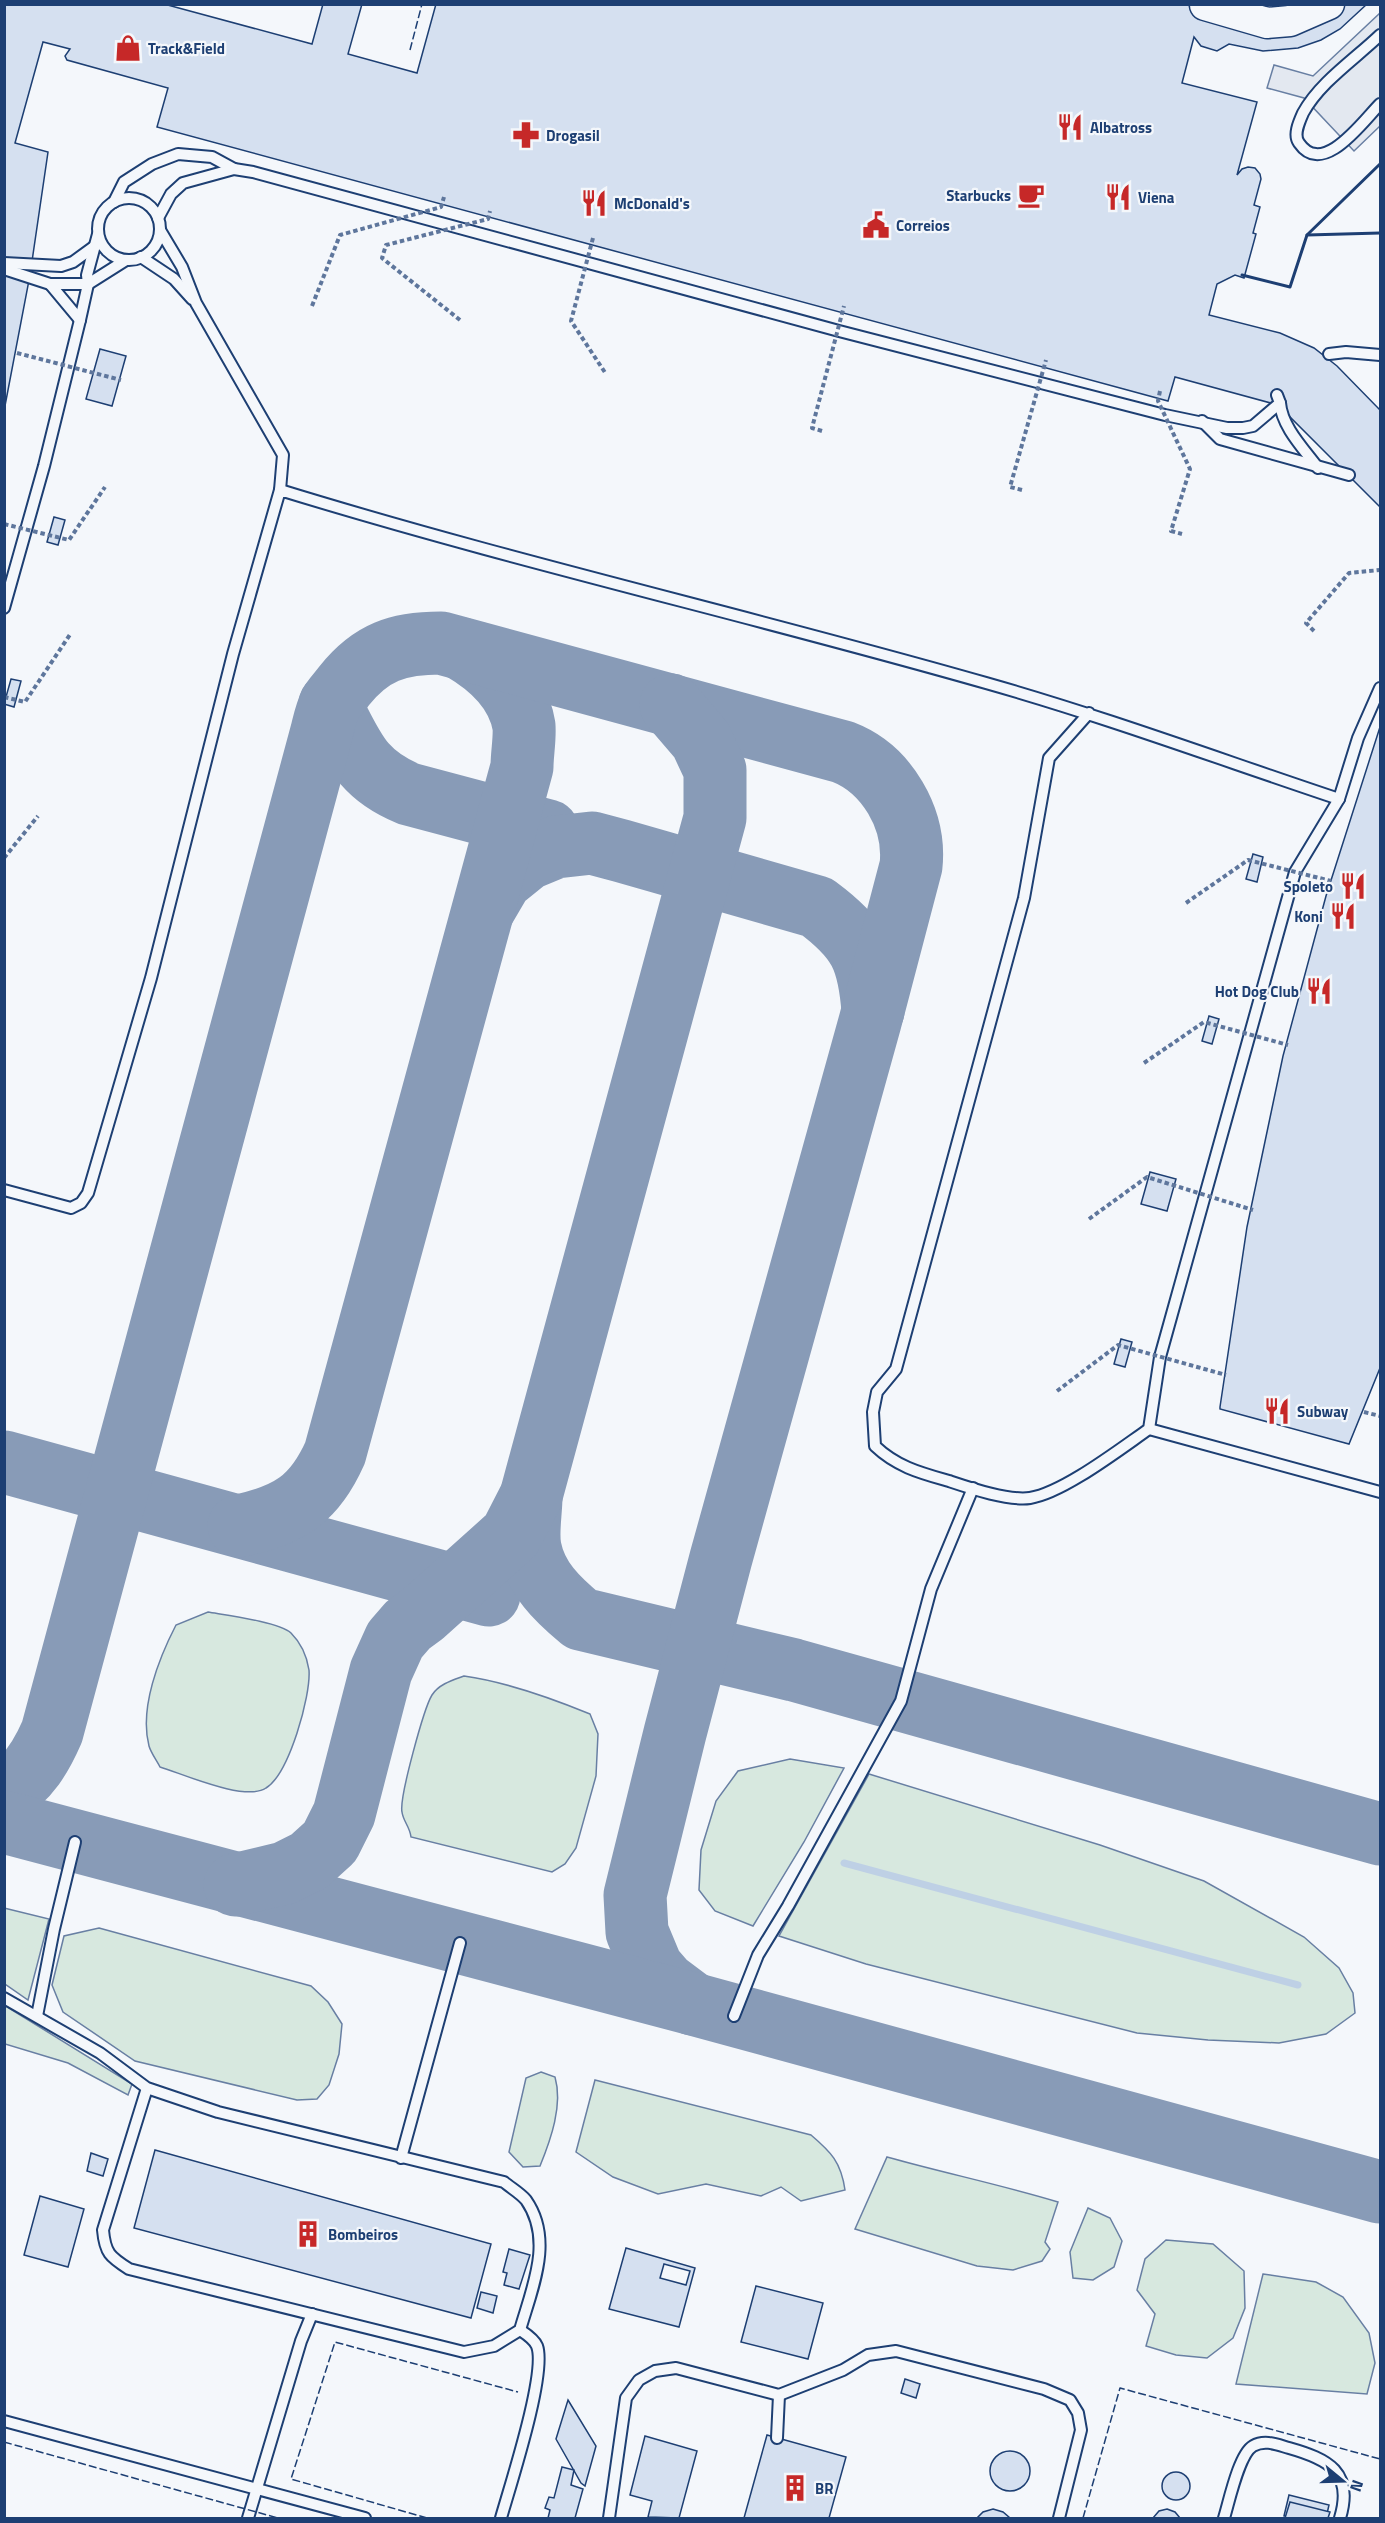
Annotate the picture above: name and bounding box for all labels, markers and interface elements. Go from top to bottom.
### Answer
shop icon: Track&Field [113,33,143,63]
place label: Track&Field [148,37,225,60]
restaurant icon: Albatross [1055,112,1085,142]
place label: Albatross [1090,116,1152,139]
pharmacy icon: Drogasil [511,120,541,150]
place label: Drogasil [546,124,600,147]
cafe icon: Starbucks [1016,180,1046,210]
restaurant icon: Viena [1103,182,1133,212]
place label: Starbucks [946,184,1011,207]
place label: Viena [1138,186,1175,209]
restaurant icon: McDonald's [579,188,609,218]
place label: McDonald's [614,192,690,215]
public building icon: Correios [861,210,891,240]
place label: Correios [896,214,950,237]
restaurant icon: Spoleto [1338,871,1368,901]
place label: Spoleto [1284,875,1333,898]
restaurant icon: Koni [1328,901,1358,931]
place label: Koni [1294,905,1323,928]
restaurant icon: Hot Dog Club [1304,976,1334,1006]
place label: Hot Dog Club [1215,980,1299,1003]
restaurant icon: Subway [1262,1396,1292,1426]
place label: Subway [1297,1400,1349,1423]
building icon: Bombeiros [293,2219,323,2249]
place label: Bombeiros [328,2223,398,2246]
north arrow [1313,2451,1373,2511]
building icon: BR [780,2473,810,2503]
place label: BR [815,2477,833,2500]
text: N [1344,2477,1370,2495]

